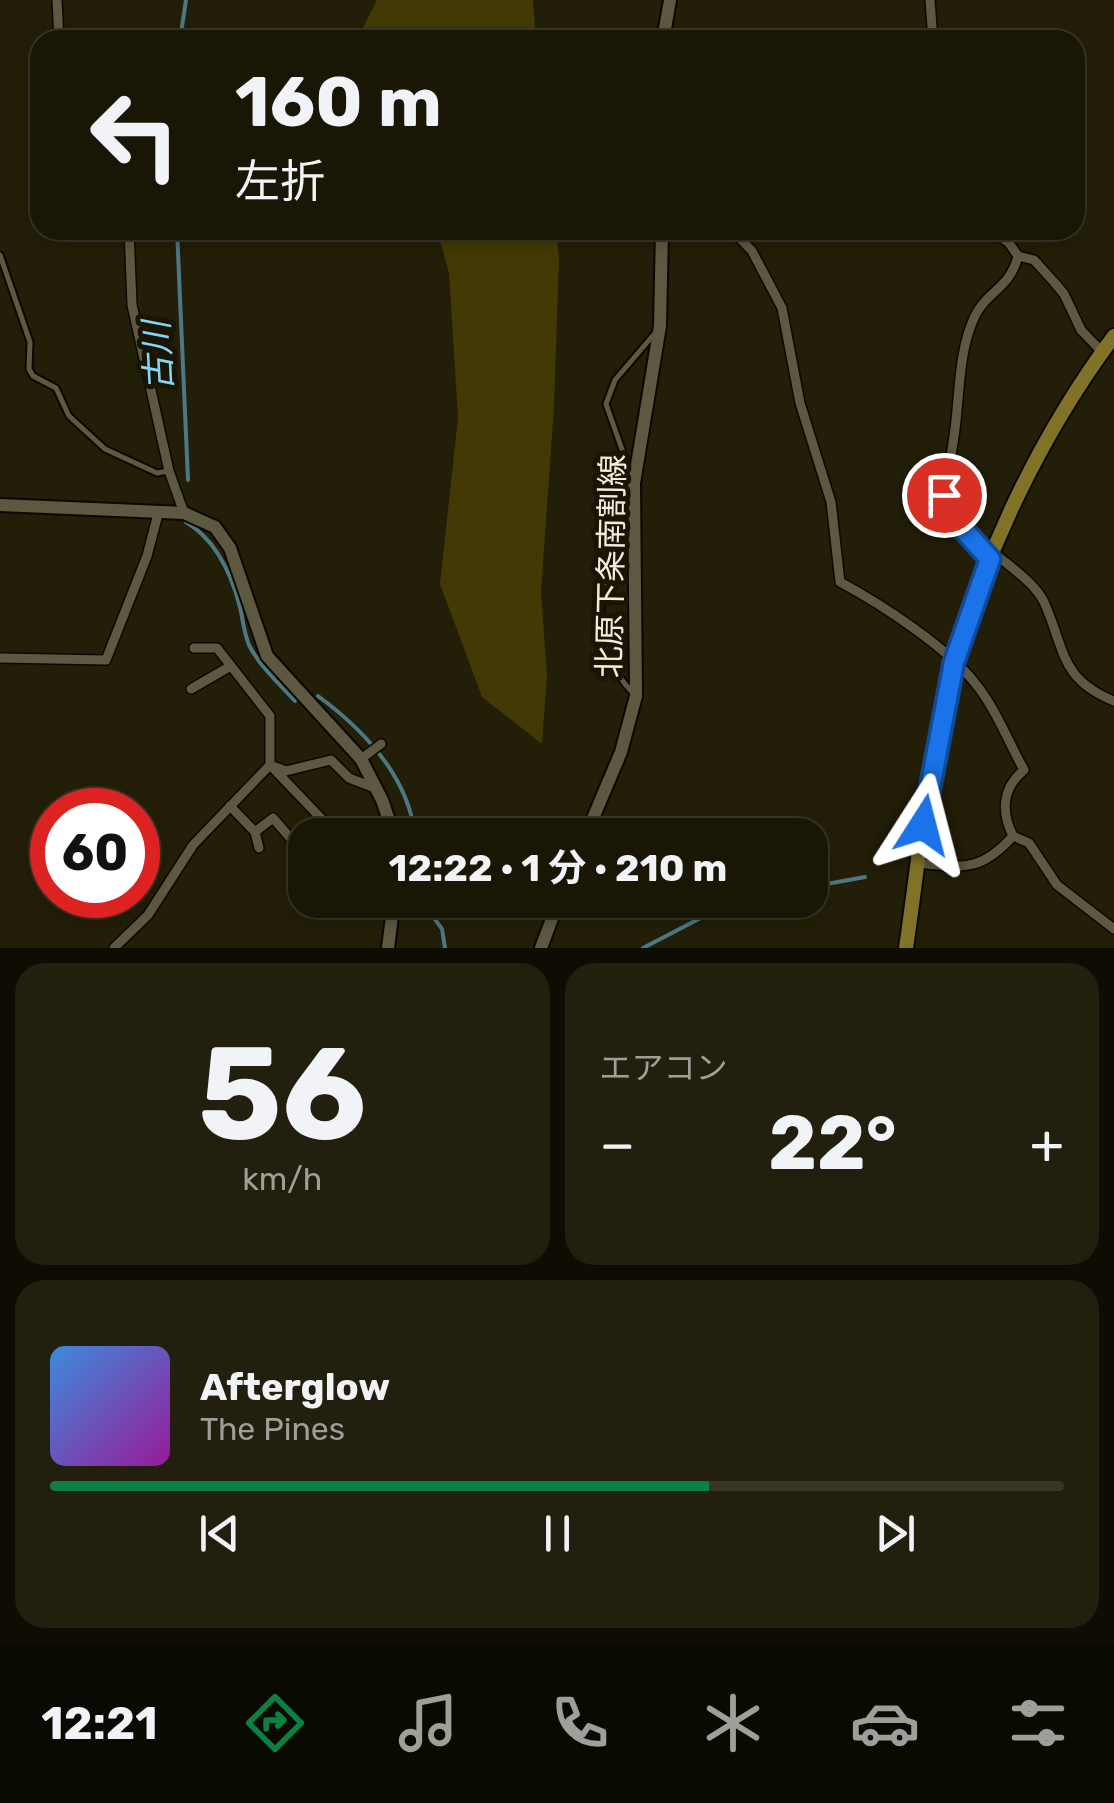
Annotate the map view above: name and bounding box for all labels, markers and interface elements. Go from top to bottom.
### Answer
text: 160 m [235,61,442,144]
icon: left [70,70,200,200]
text: 左折 [235,155,325,208]
water label: 古川 [135,316,181,392]
pin [902,453,987,538]
street label: 北原下条南割線 [590,454,632,678]
icon: arrive [917,468,972,523]
position arrow [871,773,975,877]
speed limit sign: 60 [30,788,160,918]
text: 12:22 · 1 分 · 210 m [389,845,727,891]
text: 56 [198,1017,367,1172]
text: エアコン [600,1049,728,1087]
text: 22° [768,1099,897,1188]
text: − [600,1112,635,1177]
text: + [1030,1112,1064,1177]
text: km/h [242,1160,322,1198]
text: Afterglow [200,1364,390,1410]
text: The Pines [200,1410,345,1448]
icon: previous [192,1506,247,1561]
icon: pause [530,1506,585,1561]
icon: next [868,1506,923,1561]
icon: directions [240,1688,310,1758]
icon: music [393,1688,463,1758]
icon: phone [545,1688,615,1758]
icon: climate [698,1688,768,1758]
icon: car [850,1688,920,1758]
icon: filters [1003,1688,1073,1758]
text: 12:21 [41,1697,158,1750]

